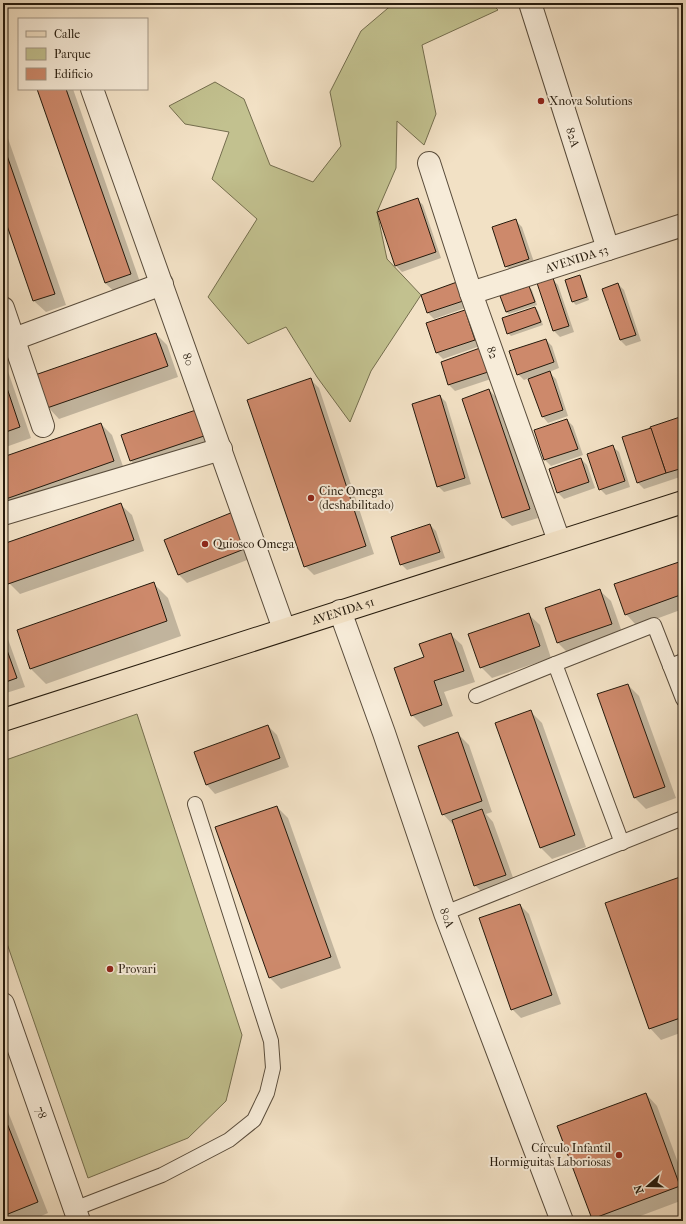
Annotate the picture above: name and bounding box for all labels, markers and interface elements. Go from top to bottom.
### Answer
legend [18,18,148,90]
text: Calle [54,27,80,41]
text: Parque [54,47,91,61]
text: Edificio [54,67,93,81]
place label: Xnova Solutions [549,94,633,108]
marker: Xnova Solutions [536,96,546,106]
street label: 82A [563,126,582,149]
street label: AVENIDA 53 [542,242,610,276]
street label: 82 [484,345,501,361]
street label: 80 [179,351,197,368]
place label: Cine Omega (deshabilitado) [319,484,394,512]
marker: Cine Omega (deshabilitado) [306,493,316,503]
place label: Quiosco Omega [213,537,295,551]
marker: Quiosco Omega [200,539,210,549]
street label: AVENIDA 51 [309,594,376,628]
street label: 80A [437,906,457,930]
place label: Provari [118,962,157,976]
marker: Provari [105,964,115,974]
street label: 78 [32,1105,50,1120]
place label: Círculo Infantil Hormiguitas Laboriosas [489,1141,612,1169]
marker: Círculo Infantil Hormiguitas Laboriosas [614,1150,624,1160]
north arrow [628,1166,668,1206]
text: N [631,1182,647,1195]

